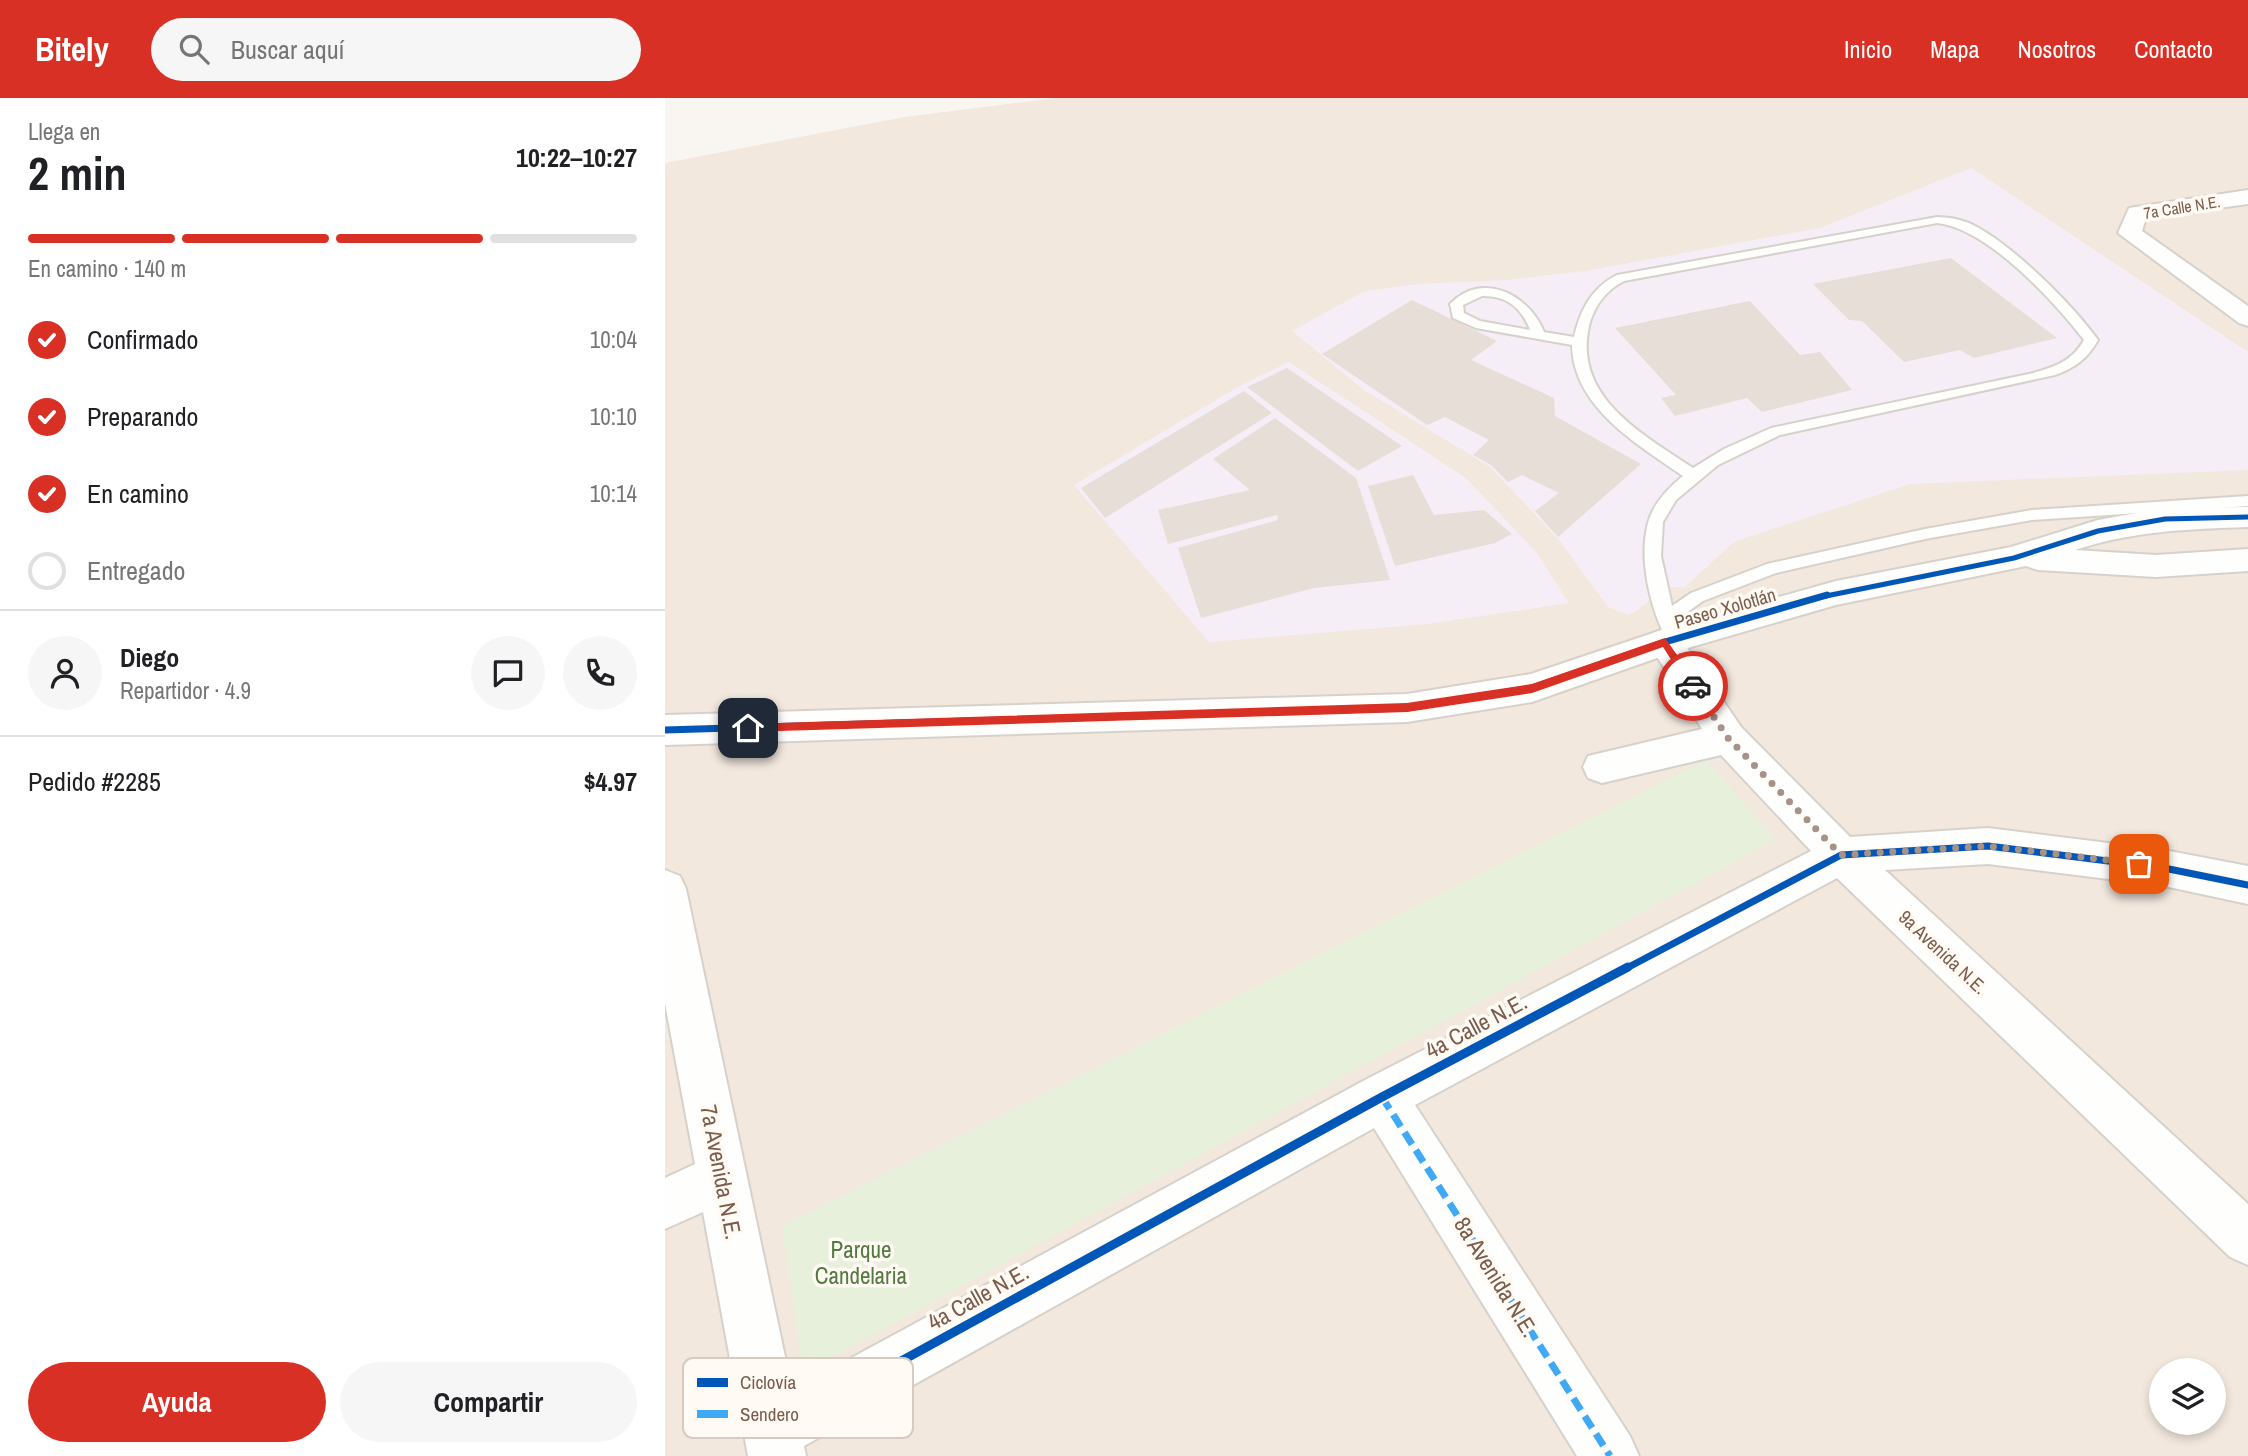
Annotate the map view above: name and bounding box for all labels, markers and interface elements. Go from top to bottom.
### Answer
search box [151,18,641,81]
text: Bitely [35,27,109,71]
icon: search [175,30,213,68]
text: Buscar aquí [231,32,344,67]
text: Inicio [1844,33,1892,65]
text: Mapa [1930,33,1979,65]
text: Nosotros [2017,33,2096,65]
text: Contacto [2134,33,2213,65]
text: Llega en [28,116,100,147]
text: 10:22–10:27 [516,140,637,175]
text: 2 min [28,142,127,204]
street label: 7a Calle N.E. [2142,190,2222,224]
text: En camino · 140 m [28,253,186,284]
icon: check [28,321,66,359]
text: Confirmado [87,322,198,357]
text: 10:04 [590,324,637,355]
icon: check [28,398,66,436]
text: Preparando [87,399,198,434]
text: 10:10 [590,401,637,432]
icon: check [28,475,66,513]
text: En camino [87,476,189,511]
text: 10:14 [590,478,637,509]
text: Entregado [87,553,185,588]
street label: Paseo Xolotlán [1671,581,1779,635]
button: person [28,636,102,710]
button: chat [471,636,545,710]
button: phone [563,636,637,710]
text: Diego [120,640,179,675]
courier [1658,651,1728,721]
icon: car [1674,667,1712,705]
text: Repartidor · 4.9 [120,675,251,706]
pin [718,698,778,758]
icon: home [729,709,767,747]
text: Pedido #2285 [28,764,161,799]
text: $4.97 [584,764,637,799]
pin [2109,834,2169,894]
icon: bag [2120,845,2158,883]
street label: 9a Avenida N.E. [1893,904,1993,1000]
street label: 4a Calle N.E. [1419,986,1532,1065]
street label: 7a Avenida N.E. [693,1102,750,1242]
street label: 8a Avenida N.E. [1447,1211,1546,1343]
park label: Parque Candelaria [815,1234,908,1291]
street label: 4a Calle N.E. [922,1256,1034,1337]
legend [683,1358,913,1438]
map controls [2149,1358,2226,1435]
button: layers [2149,1358,2226,1435]
button: Ayuda [28,1362,326,1442]
button: Compartir [340,1362,637,1442]
text: Ciclovía [740,1369,797,1395]
text: Sendero [740,1401,799,1427]

